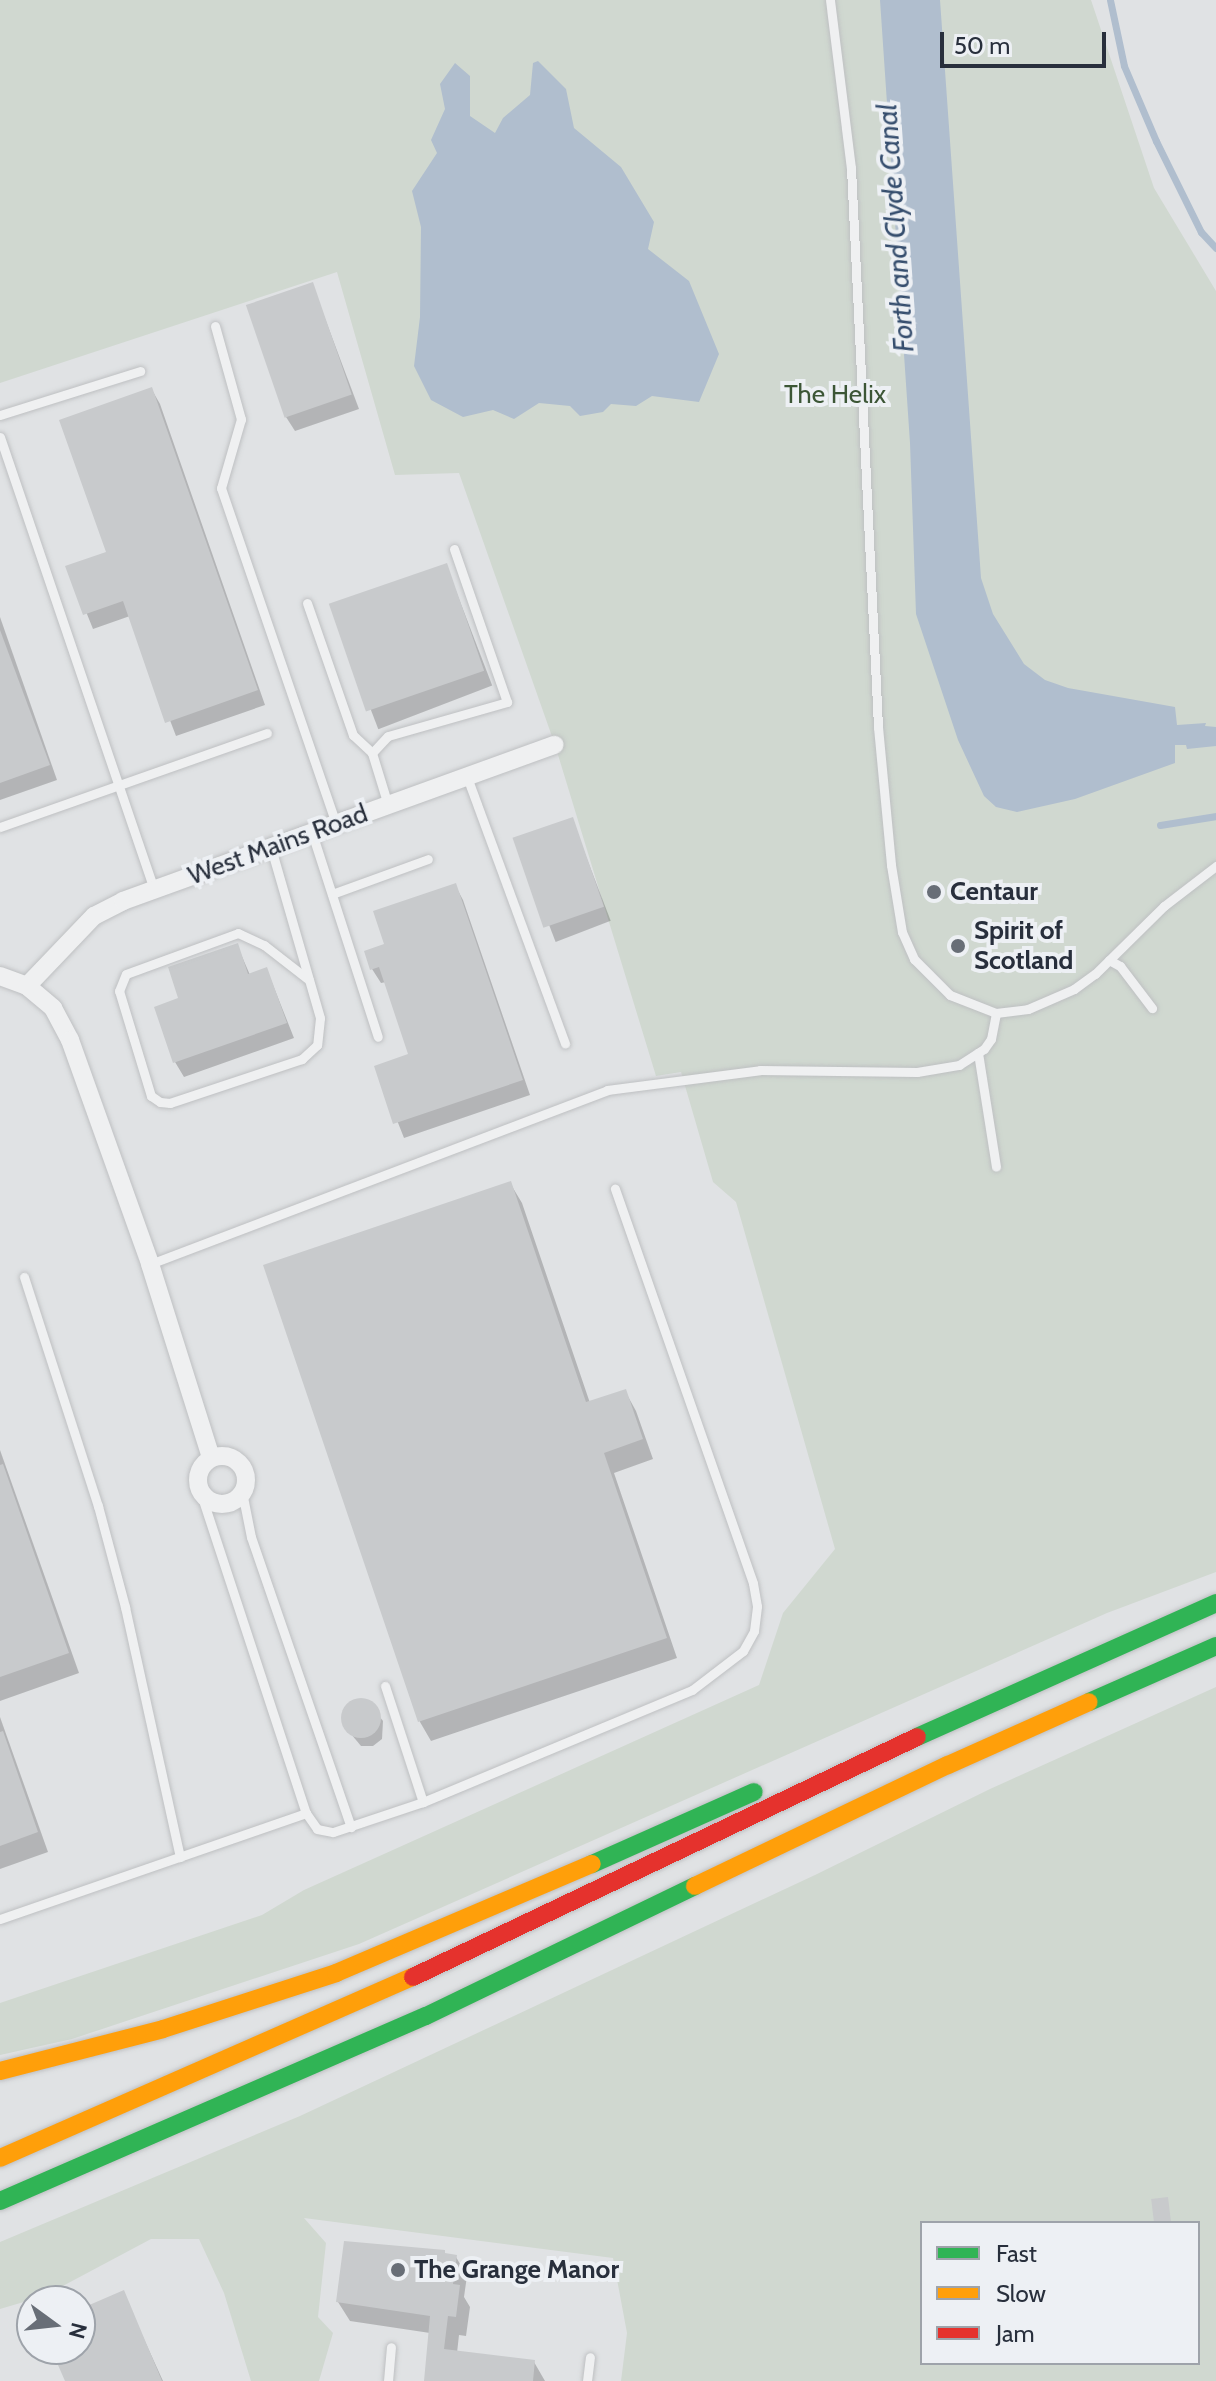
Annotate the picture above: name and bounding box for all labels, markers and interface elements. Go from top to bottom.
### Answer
scale bar [944,16,1110,66]
text: 50 m [954,31,1010,60]
water label: Forth and Clyde Canal [870,103,920,353]
park label: The Helix [784,379,886,411]
street label: West Mains Road [184,798,372,892]
place label: Centaur [950,876,1038,908]
marker: Centaur [925,883,943,901]
place label: Spirit of Scotland [974,915,1073,976]
marker: Spirit of Scotland [949,937,967,955]
legend [920,2221,1200,2365]
text: Fast [996,2239,1037,2268]
place label: The Grange Manor [414,2254,619,2286]
marker: The Grange Manor [389,2261,407,2279]
text: Slow [996,2279,1046,2308]
north arrow [16,2285,96,2365]
text: Jam [996,2319,1034,2348]
text: N [63,2320,93,2342]

